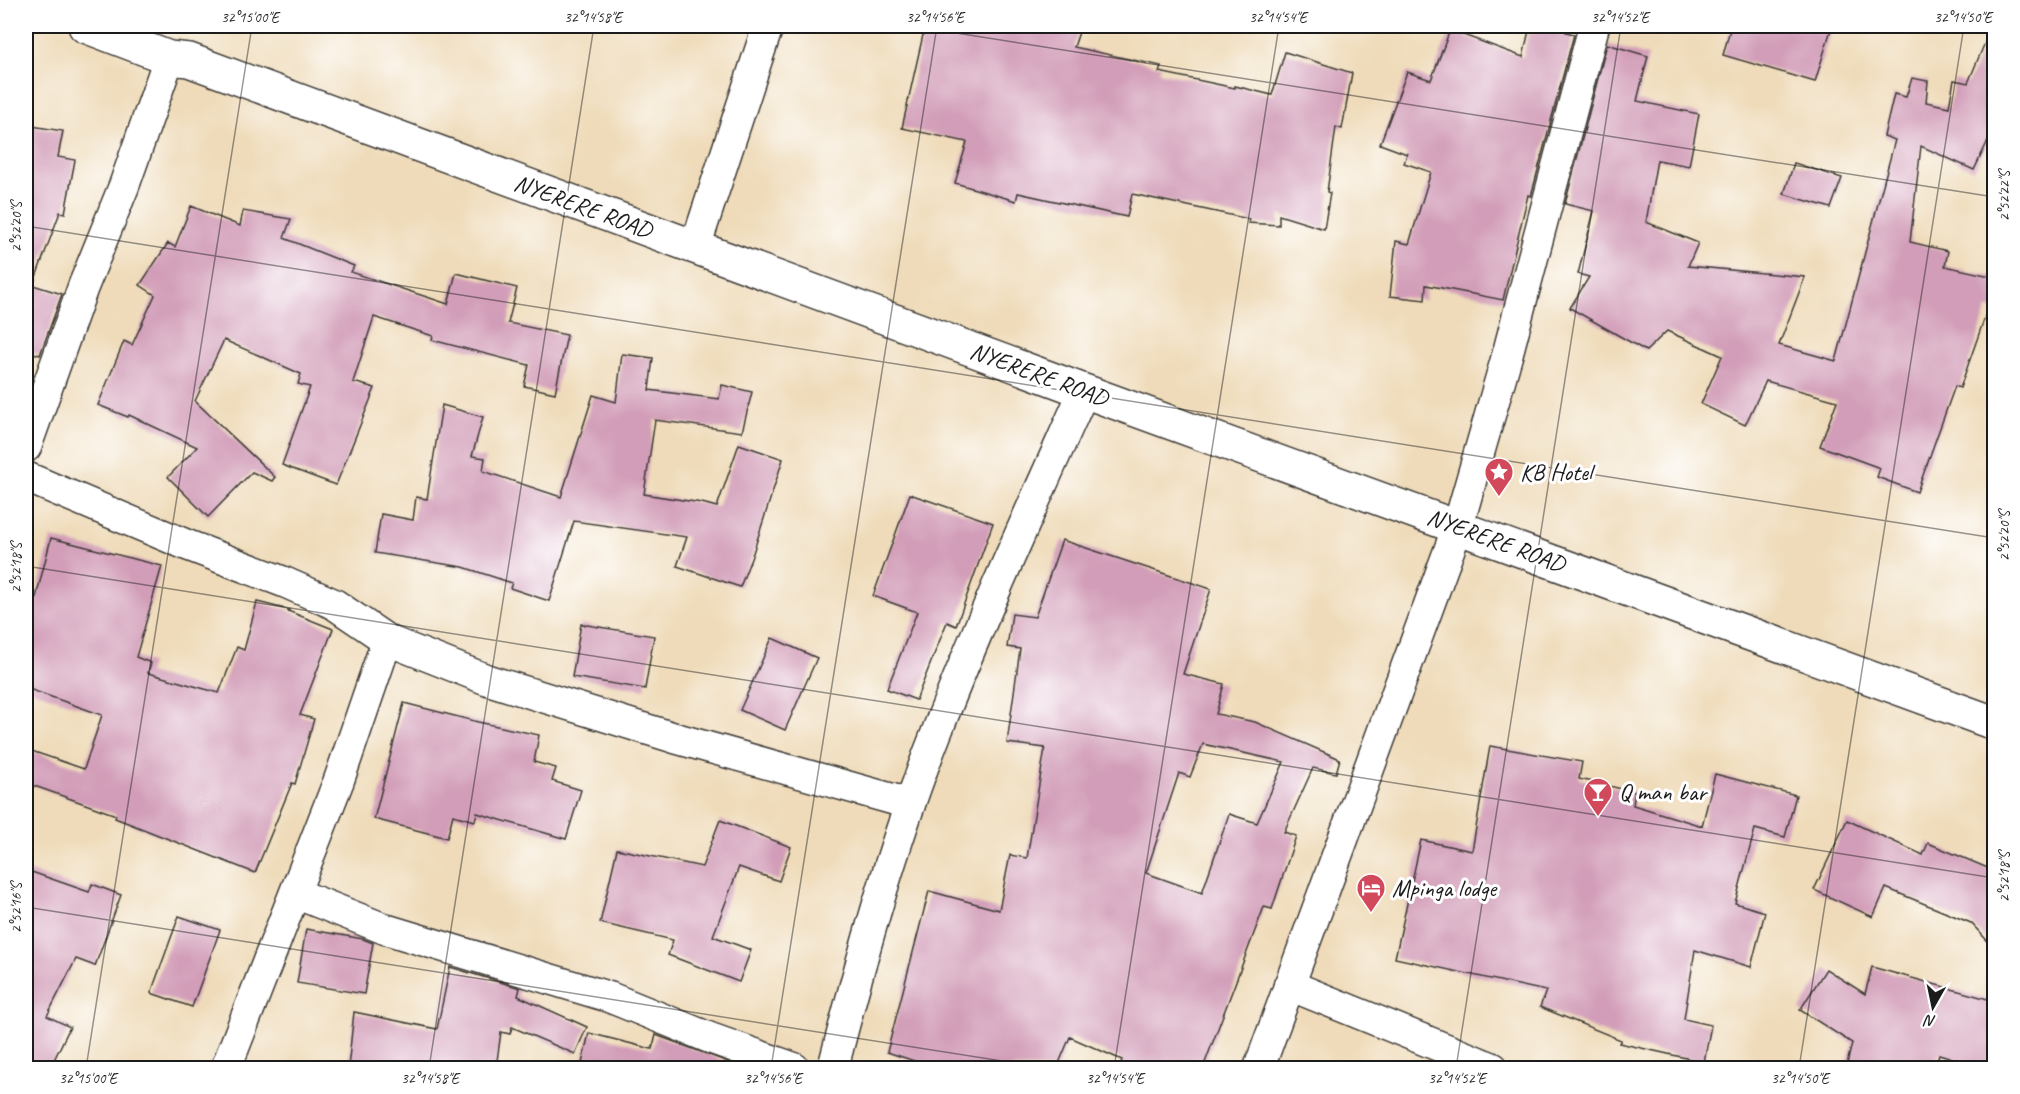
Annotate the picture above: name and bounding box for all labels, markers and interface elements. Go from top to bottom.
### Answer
text: 32°15'00"E [221,8,281,27]
text: 32°14'58"E [564,8,624,27]
text: 32°14'56"E [906,8,966,27]
text: 32°14'54"E [1249,8,1309,27]
text: 32°14'52"E [1591,8,1651,27]
text: 32°14'50"E [1934,8,1994,27]
street label: NYERERE ROAD [510,167,658,245]
text: 2°52'22"S [1995,168,2014,221]
text: 2°52'20"S [7,199,26,252]
street label: NYERERE ROAD [966,335,1114,413]
place icon: KB Hotel [1483,456,1515,498]
place label: KB Hotel [1520,457,1596,487]
street label: NYERERE ROAD [1423,501,1571,579]
text: 2°52'20"S [1995,508,2014,561]
text: 2°52'18"S [7,540,26,593]
bar icon: Q man bar [1582,776,1614,818]
place label: Q man bar [1619,777,1708,807]
text: 2°52'18"S [1995,849,2014,902]
hotel icon: Mpinga lodge [1355,872,1387,914]
place label: Mpinga lodge [1392,873,1498,903]
text: 2°52'16"S [7,880,26,933]
north arrow [1903,977,1963,1037]
text: N [1921,1010,1937,1031]
text: 32°15'00"E [59,1069,119,1088]
text: 32°14'58"E [401,1069,461,1088]
text: 32°14'56"E [744,1069,804,1088]
text: 32°14'54"E [1086,1069,1146,1088]
text: 32°14'52"E [1428,1069,1488,1088]
text: 32°14'50"E [1771,1069,1831,1088]

